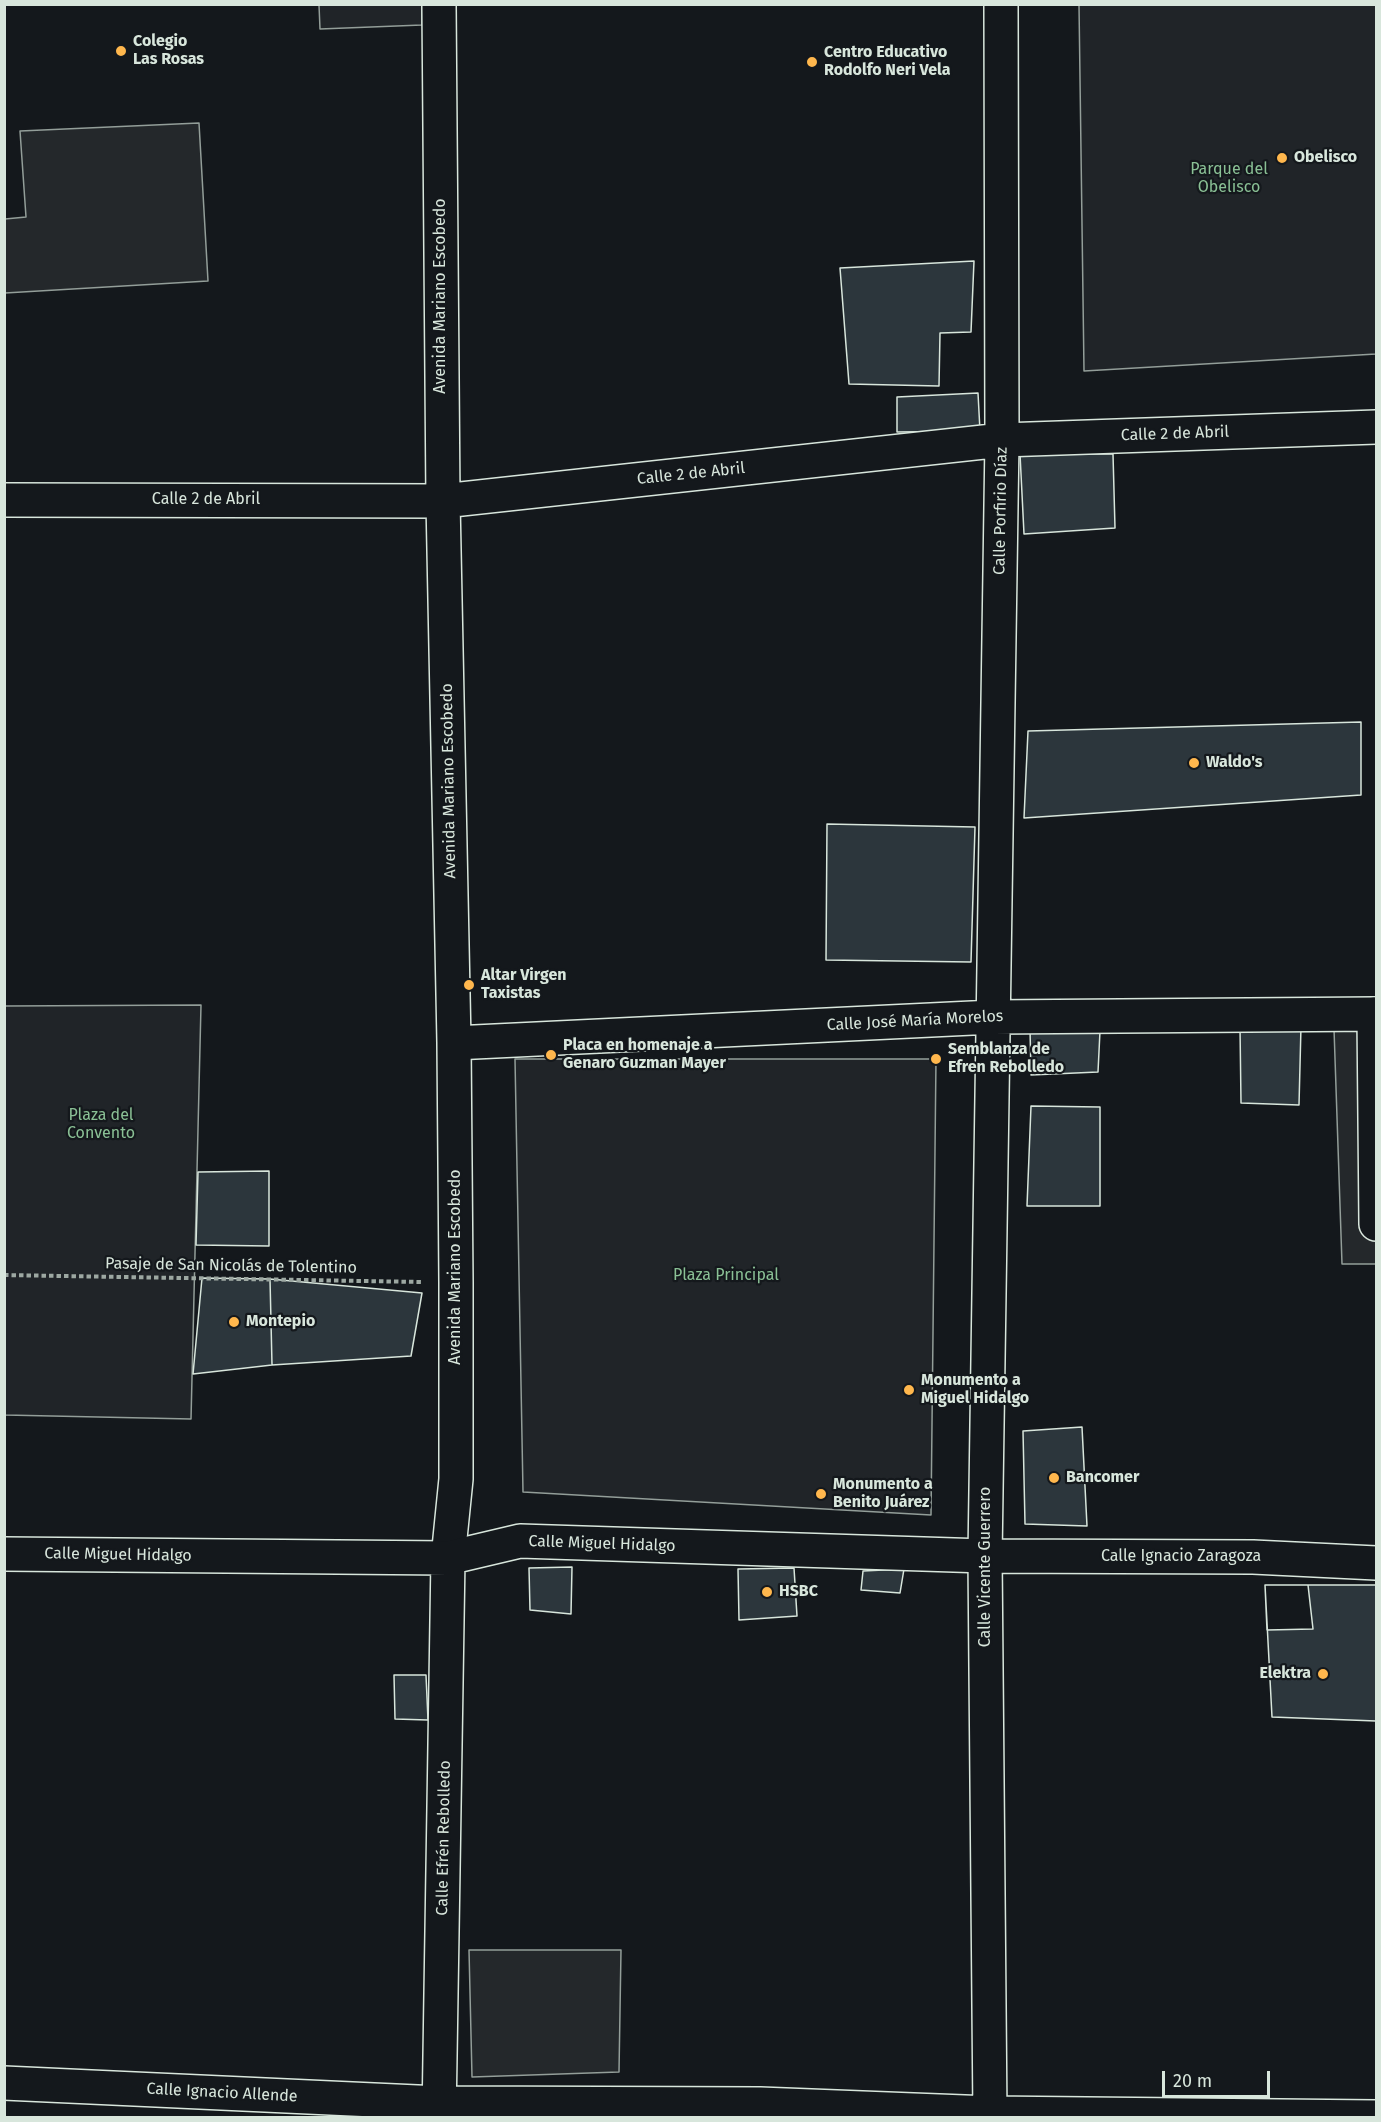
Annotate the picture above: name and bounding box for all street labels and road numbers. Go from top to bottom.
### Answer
street label: Avenida Mariano Escobedo [431,198,451,394]
street label: Calle 2 de Abril [1121,423,1229,445]
street label: Calle Porfirio Díaz [990,447,1012,575]
street label: Calle 2 de Abril [636,459,746,489]
street label: Calle 2 de Abril [152,490,260,510]
street label: Avenida Mariano Escobedo [438,683,460,879]
street label: Calle José María Morelos [826,1007,1004,1035]
street label: Avenida Mariano Escobedo [446,1169,466,1365]
street label: Pasaje de San Nicolás de Tolentino [105,1254,357,1278]
street label: Calle Vicente Guerrero [976,1487,996,1647]
street label: Calle Miguel Hidalgo [528,1532,676,1556]
street label: Calle Miguel Hidalgo [44,1544,192,1566]
street label: Calle Ignacio Zaragoza [1101,1547,1261,1567]
street label: Calle Efrén Rebolledo [433,1760,455,1916]
street label: Calle Ignacio Allende [146,2079,298,2107]

